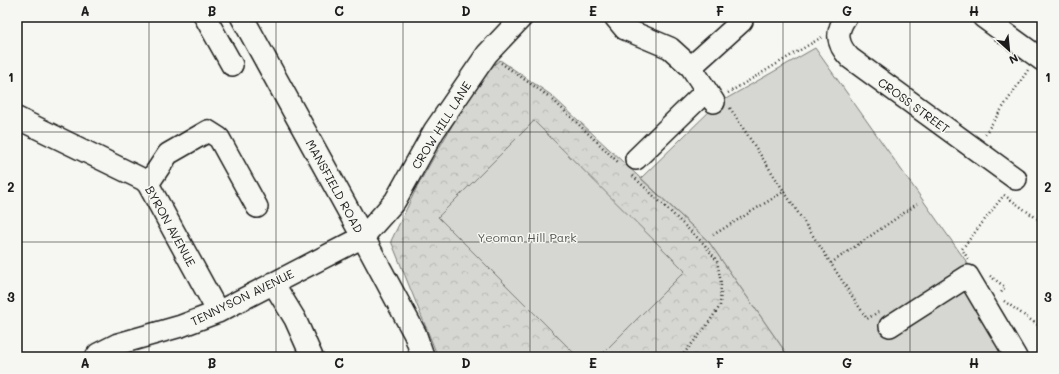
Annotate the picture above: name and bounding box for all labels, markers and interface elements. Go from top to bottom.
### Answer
text: A [80,2,90,19]
text: B [208,2,217,19]
text: C [334,2,344,19]
text: D [461,2,471,19]
text: E [589,2,597,19]
text: F [716,2,724,19]
text: G [842,2,852,19]
text: H [969,2,979,19]
north arrow [989,30,1029,70]
text: N [1007,51,1021,68]
text: 1 [8,68,14,85]
text: 1 [1045,68,1051,85]
street label: CROSS STREET [875,74,953,137]
street label: CROW HILL LANE [408,78,475,172]
street label: MANSFIELD ROAD [303,136,367,236]
text: 2 [7,178,15,195]
text: 2 [1044,178,1052,195]
street label: BYRON AVENUE [142,183,200,269]
park label: Yeoman Hill Park [477,229,577,245]
street label: TENNYSON AVENUE [188,265,296,329]
text: 3 [7,288,15,305]
text: 3 [1044,288,1052,305]
text: A [80,354,90,371]
text: B [208,354,217,371]
text: C [334,354,344,371]
text: D [461,354,471,371]
text: E [589,354,597,371]
text: F [716,354,724,371]
text: G [842,354,852,371]
text: H [969,354,979,371]

